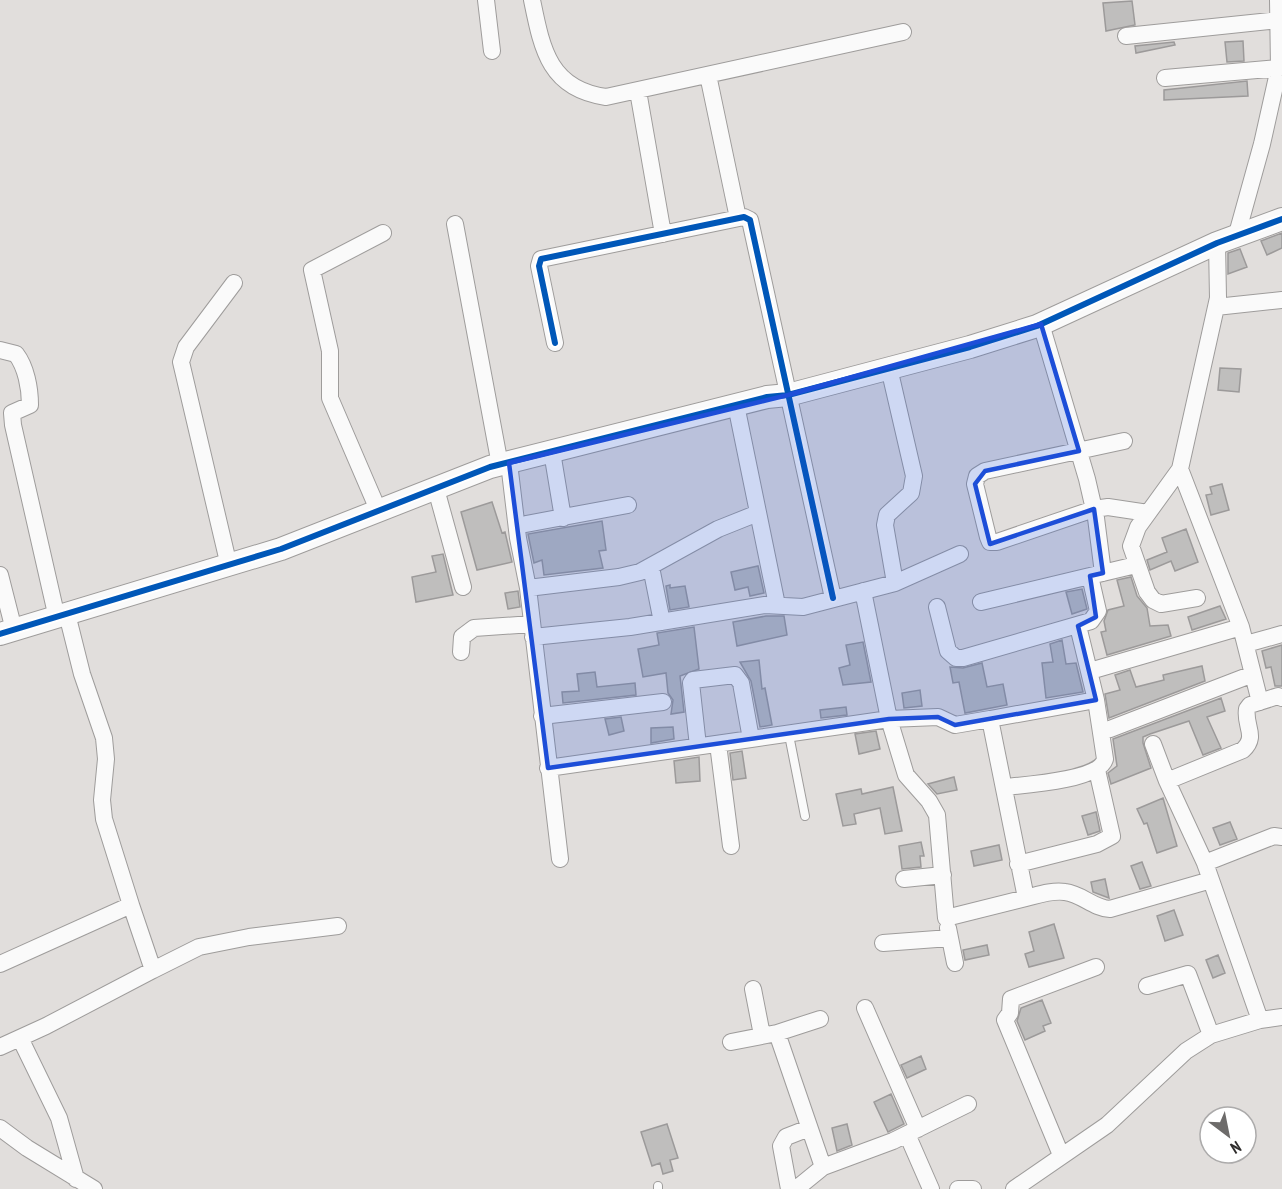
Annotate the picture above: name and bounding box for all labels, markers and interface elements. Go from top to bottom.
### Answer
north arrow [1198,1105,1258,1165]
text: N [1227,1137,1245,1158]

